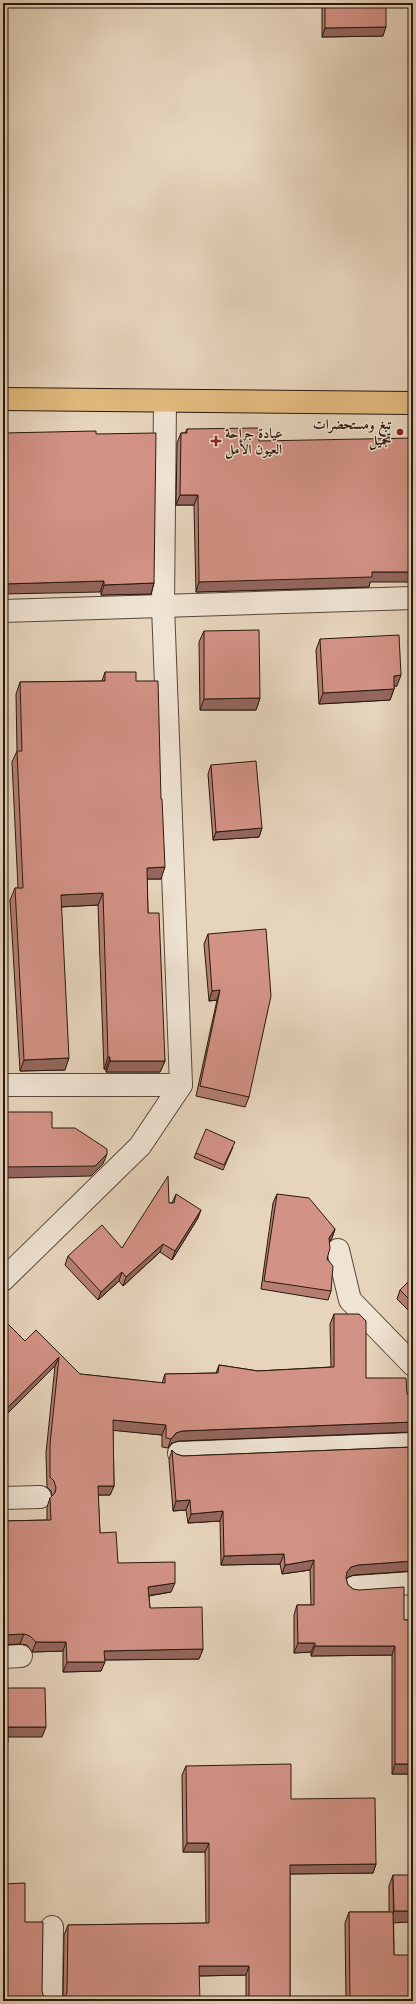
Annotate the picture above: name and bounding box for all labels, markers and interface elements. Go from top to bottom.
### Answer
place label: تبغ ومستحضرات تجميل [313,415,392,450]
place label: عيادة جراحة العيون الأمل [225,424,283,459]
marker: تبغ ومستحضرات تجميل [395,427,405,437]
marker: عيادة جراحة العيون الأمل [210,435,222,447]

